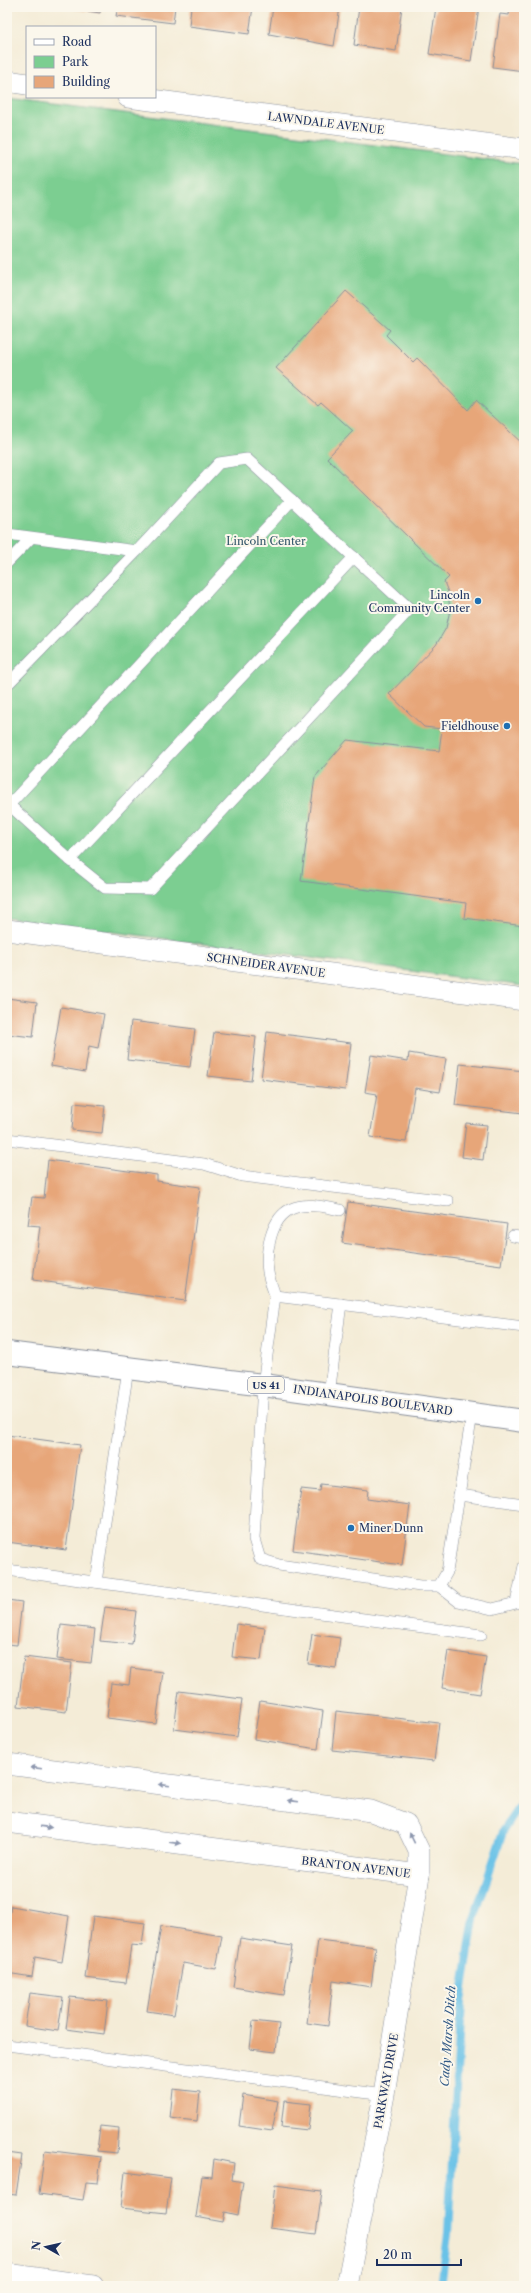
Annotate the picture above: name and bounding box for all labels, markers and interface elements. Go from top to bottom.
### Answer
legend [26,26,156,98]
text: Road [62,34,92,49]
text: Park [62,54,89,69]
text: Building [62,74,110,89]
street label: LAWNDALE AVENUE [267,109,386,137]
park label: Lincoln Center [226,534,306,548]
place label: Lincoln Community Center [368,588,470,615]
marker: Lincoln Community Center [473,596,483,606]
place label: Fieldhouse [441,719,499,733]
marker: Fieldhouse [502,721,512,731]
street label: SCHNEIDER AVENUE [206,950,327,980]
road number: US 41 [248,1377,284,1393]
street label: INDIANAPOLIS BOULEVARD [292,1382,454,1418]
place label: Miner Dunn [359,1521,423,1535]
marker: Miner Dunn [346,1523,356,1533]
one-way arrow [29,1765,42,1771]
one-way arrow [158,1782,171,1788]
one-way arrow [287,1798,299,1804]
one-way arrow [40,1823,52,1830]
one-way arrow [409,1832,415,1843]
one-way arrow [169,1840,181,1846]
street label: BRANTON AVENUE [301,1853,412,1881]
water label: Cady Marsh Ditch [436,1985,459,2087]
street label: PARKWAY DRIVE [371,2032,401,2130]
north arrow [26,2227,66,2267]
text: N [29,2239,44,2251]
scale bar [377,2241,461,2267]
text: 20 m [383,2247,412,2262]

